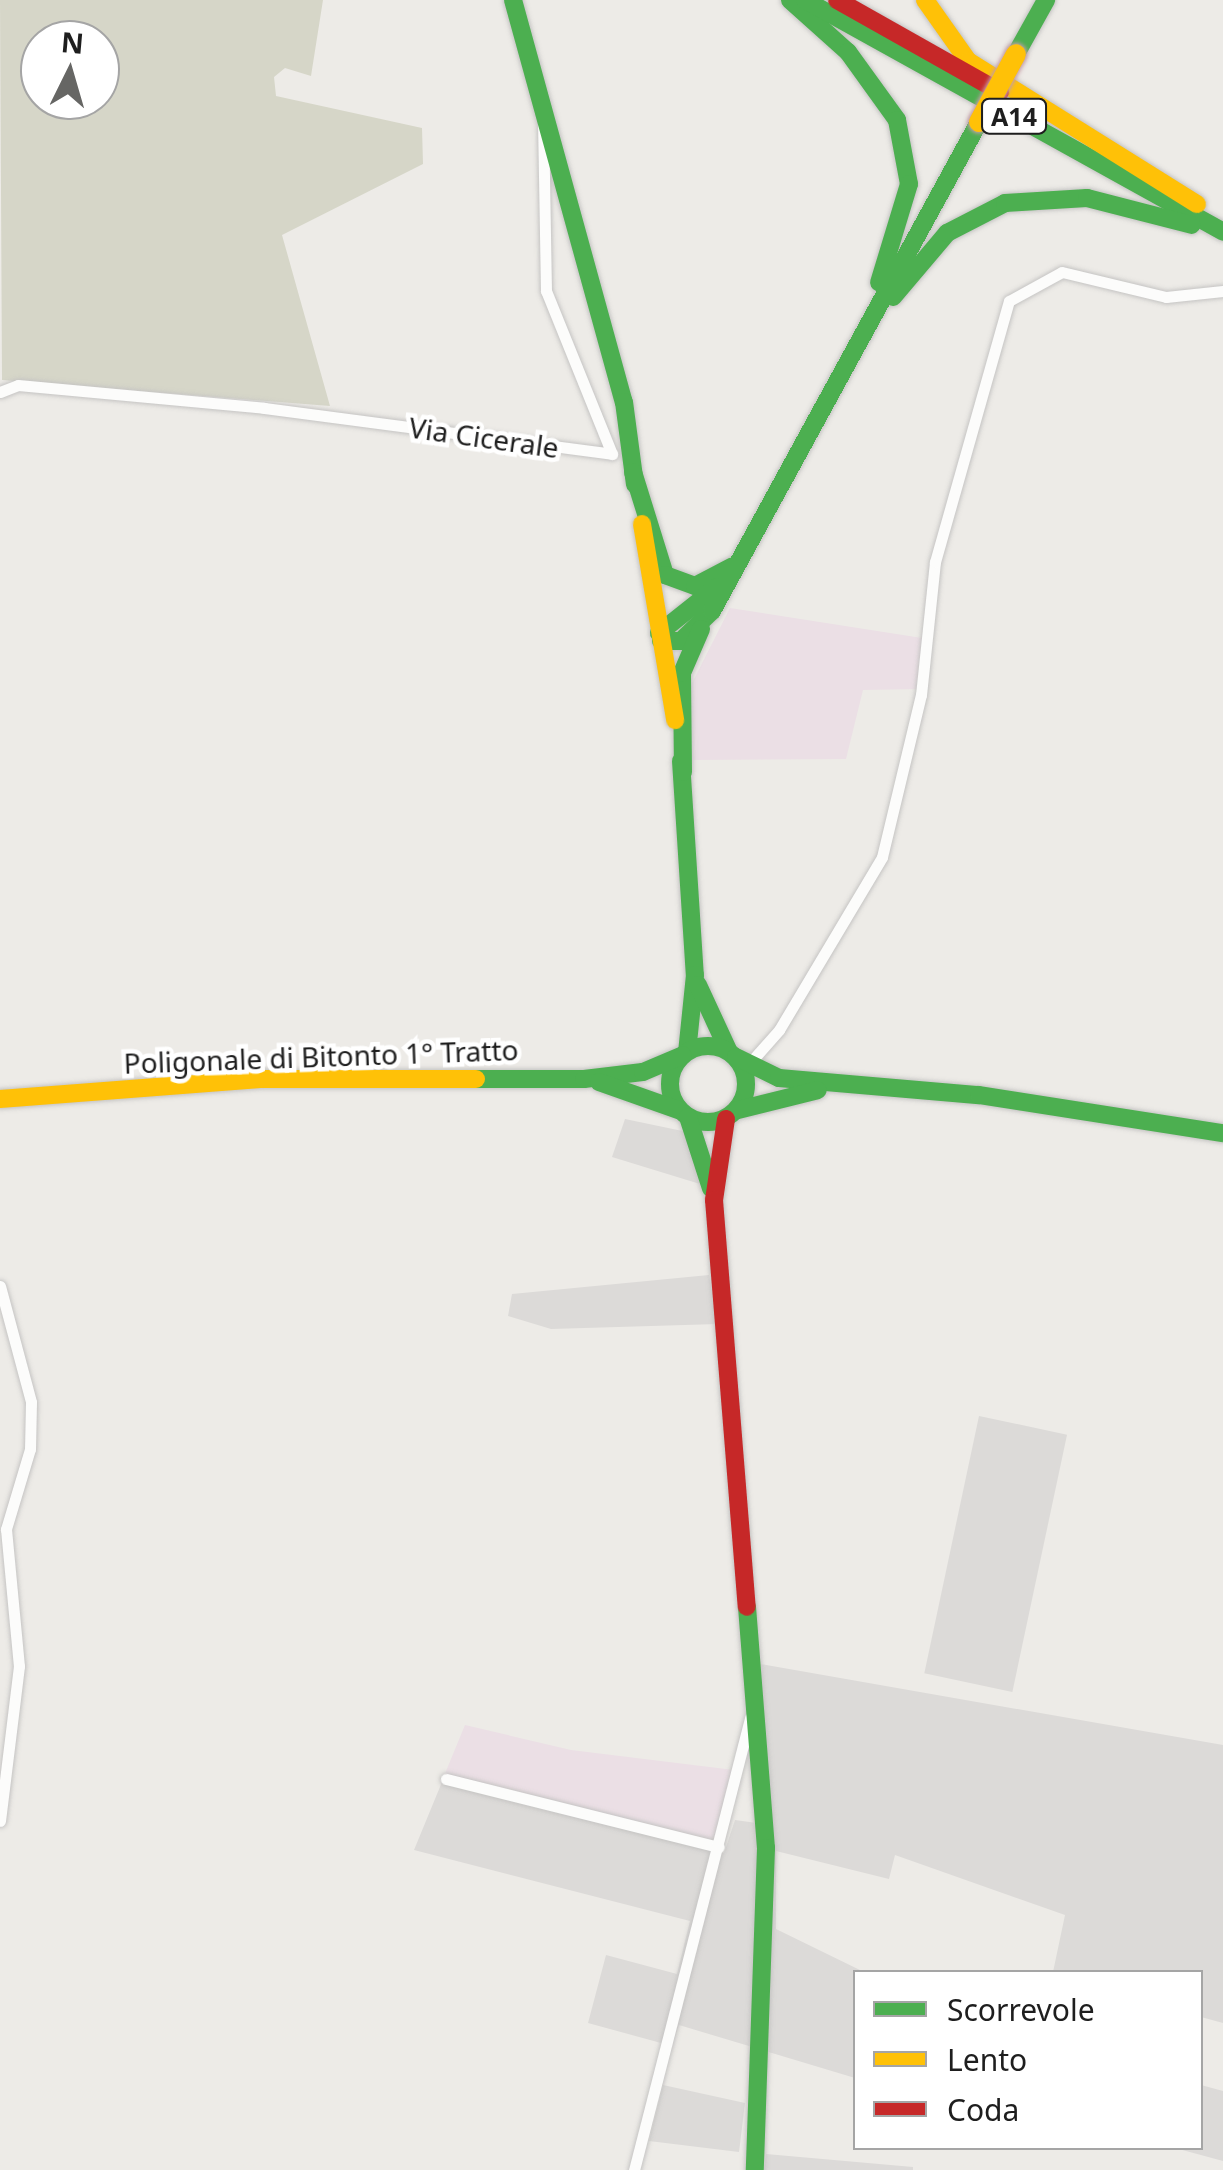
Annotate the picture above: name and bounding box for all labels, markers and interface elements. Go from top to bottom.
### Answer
north arrow [20,20,120,120]
text: N [59,22,85,62]
road number: A14 [979,96,1049,136]
street label: Via Cicerale [407,410,561,464]
street label: Poligonale di Bitonto 1° Tratto [123,1032,519,1080]
legend [853,1970,1203,2150]
text: Scorrevole [947,1989,1095,2030]
text: Lento [947,2039,1027,2080]
text: Coda [947,2089,1019,2130]

